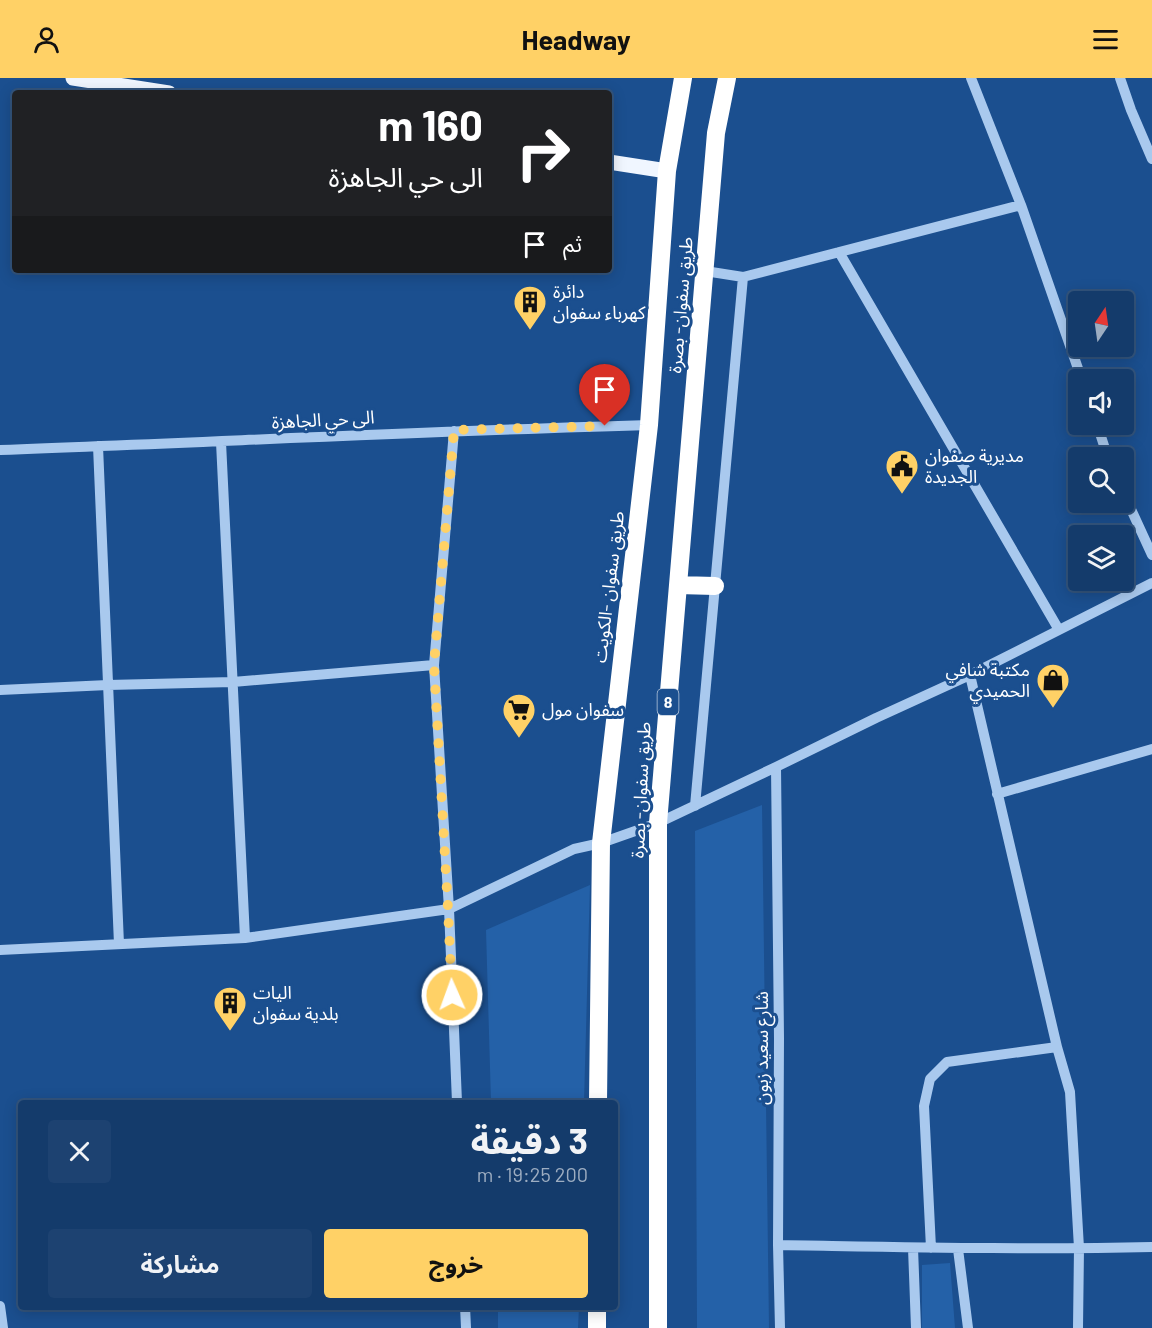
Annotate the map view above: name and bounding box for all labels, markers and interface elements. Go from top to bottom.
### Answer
icon: person [30,23,63,56]
text: Headway [522,23,631,55]
icon: menu [1089,23,1122,56]
text: 160 m [378,99,483,149]
icon: right [504,114,582,192]
text: الى حي الجاهزة [329,160,483,192]
icon: arrive [518,228,551,261]
text: ثم [563,230,582,256]
street label: طريق سفوان- بصرة [663,236,698,374]
place label: دائرة كهرباء سفوان [553,280,646,324]
building icon: دائرة كهرباء سفوان [512,284,548,331]
north arrow [1068,291,1134,357]
map controls [1068,291,1134,591]
pin [579,364,630,426]
button: sound [1068,369,1134,435]
icon: arrive [588,373,621,406]
street label: الى حي الجاهزة [271,405,375,436]
place label: مديرية صفوان الجديدة [925,444,1024,487]
button: search [1068,447,1134,513]
public building icon: مديرية صفوان الجديدة [884,448,920,495]
street label: طريق سفوان -الكويت [588,510,629,664]
button: layers [1068,525,1134,591]
place label: مكتبة شافي الحميدي [946,658,1030,704]
shop icon: مكتبة شافي الحميدي [1035,662,1071,709]
road number: 8 [658,689,678,715]
supermarket icon: سفوان مول [501,692,537,739]
place label: سفوان مول [542,698,624,721]
street label: طريق سفوان- بصرة [625,721,656,859]
position arrow [420,963,484,1027]
place label: اليات بلدية سفوان [253,981,339,1025]
building icon: اليات بلدية سفوان [212,985,248,1032]
street label: شارع سعيد زبون [750,991,776,1105]
text: 3 دقيقة [471,1118,588,1161]
button: close [48,1120,111,1183]
text: 200 m · 19:25 [477,1162,588,1186]
button: مشاركة [48,1229,312,1298]
button: خروج [324,1229,588,1298]

